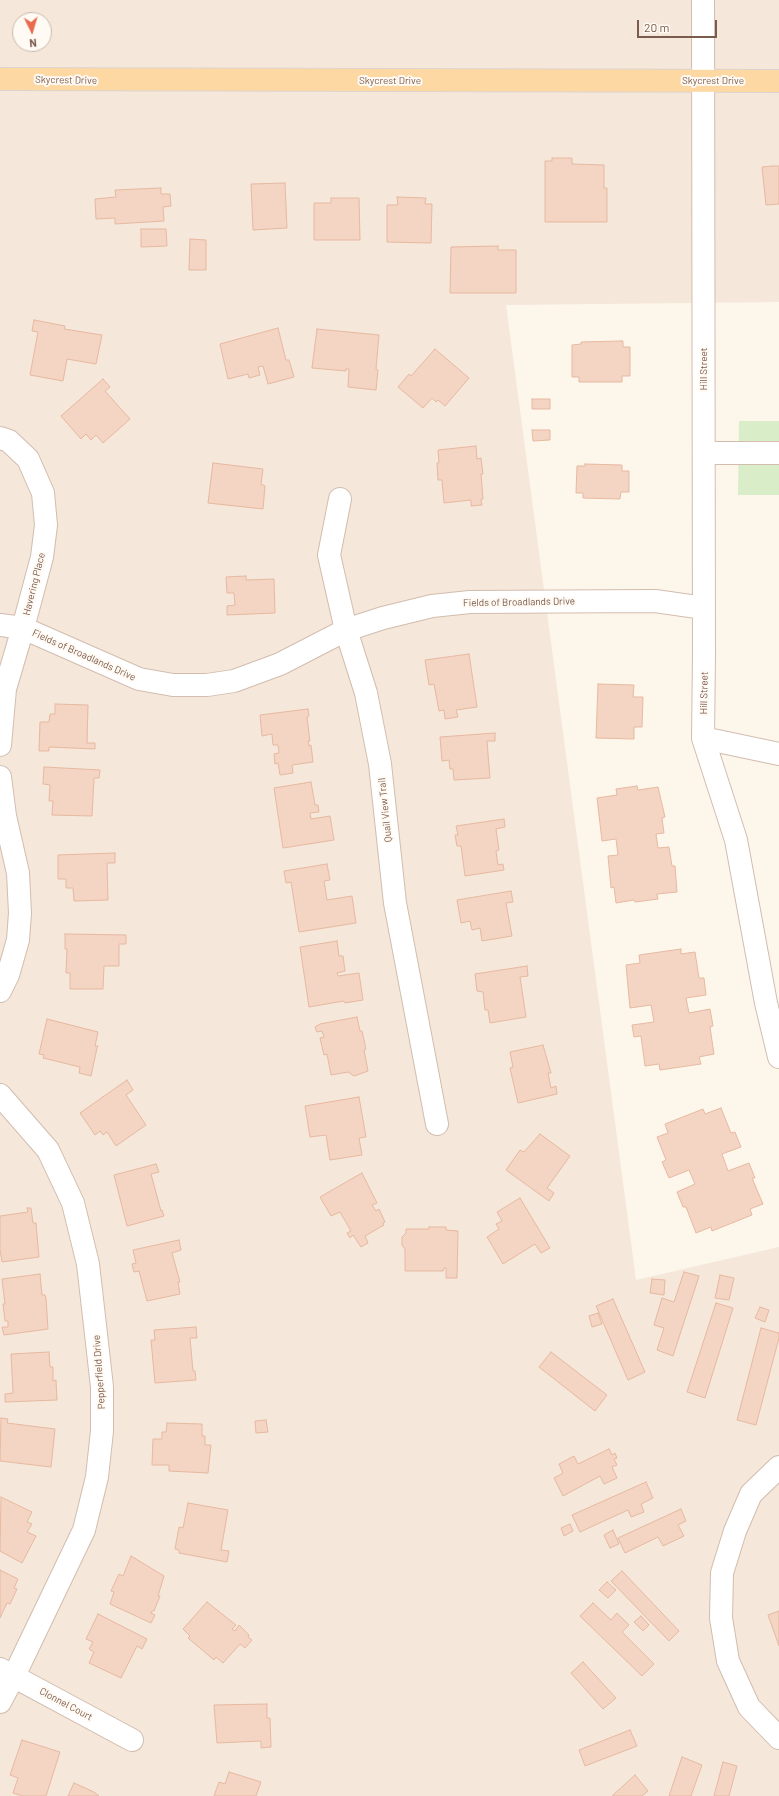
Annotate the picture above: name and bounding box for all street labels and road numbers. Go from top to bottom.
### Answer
street label: Skycrest Drive [35,73,97,87]
street label: Skycrest Drive [359,75,421,87]
street label: Skycrest Drive [682,75,744,87]
street label: Hill Street [698,348,710,390]
street label: Havering Place [20,551,48,617]
street label: Fields of Broadlands Drive [463,595,575,609]
street label: Fields of Broadlands Drive [30,627,138,683]
street label: Hill Street [698,671,710,715]
street label: Quail View Trail [376,777,394,843]
street label: Pepperfield Drive [90,1334,108,1410]
street label: Clonnel Court [37,1685,95,1723]

